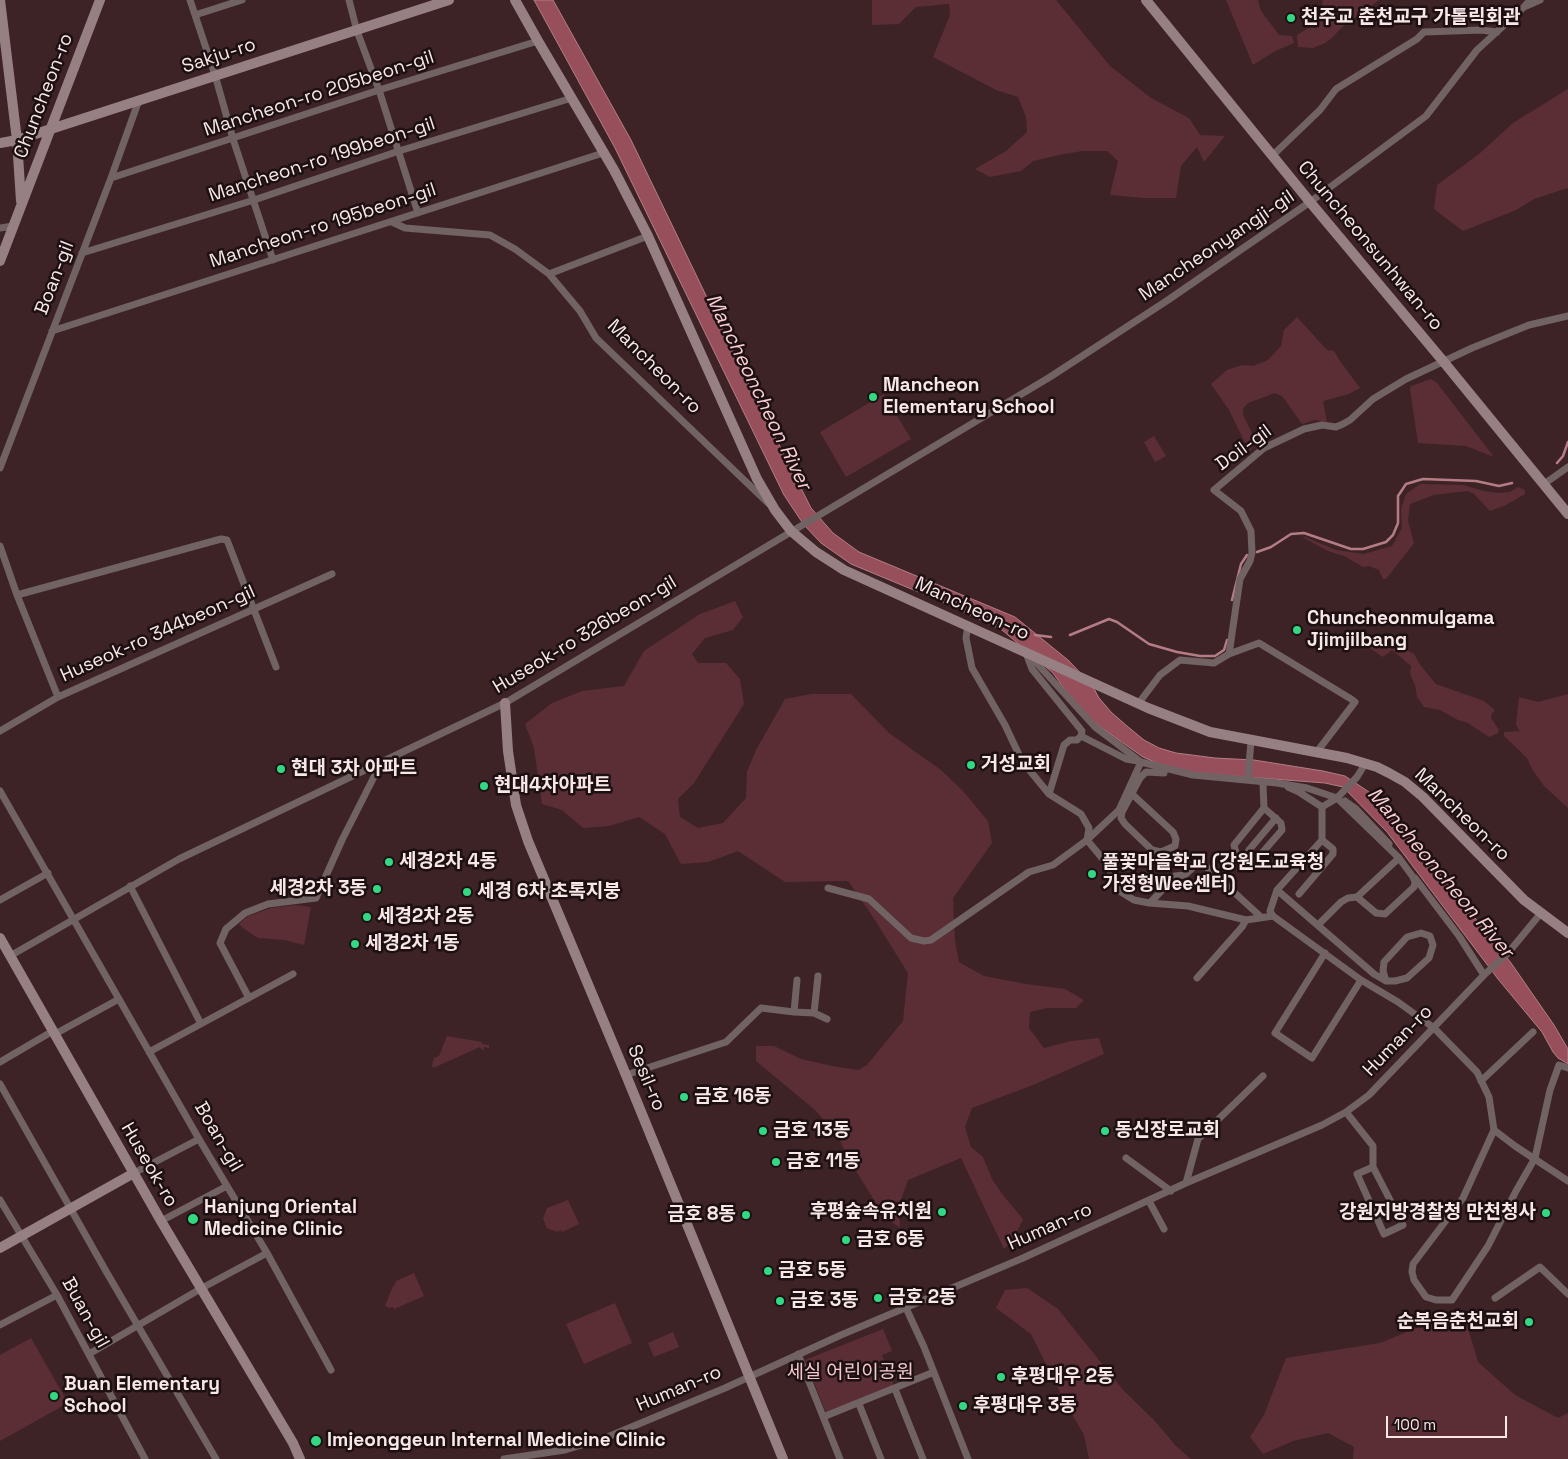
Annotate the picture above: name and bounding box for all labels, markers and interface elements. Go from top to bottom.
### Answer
place label: 천주교 춘천교구 가톨릭회관 [1301,7,1520,29]
marker: 천주교 춘천교구 가톨릭회관 [1285,12,1297,24]
street label: Chuncheon-ro [10,30,78,162]
street label: Sakju-ro [179,33,259,79]
street label: Mancheon-ro 205beon-gil [201,46,437,142]
street label: Mancheon-ro 199beon-gil [206,113,438,207]
street label: Chuncheonsunhwan-ro [1292,157,1448,335]
street label: Mancheon-ro 195beon-gil [207,179,439,273]
street label: Mancheonyangji-gil [1135,186,1299,306]
street label: Boan-gil [31,238,79,318]
water label: Mancheoncheon River [700,290,816,494]
street label: Mancheon-ro [602,315,706,419]
place label: Mancheon Elementary School [883,375,1055,419]
marker: Mancheon Elementary School [867,391,879,403]
street label: Doil-gil [1211,420,1277,476]
street label: Huseok-ro 326beon-gil [489,571,681,699]
street label: Mancheon-ro [911,572,1033,646]
street label: Huseok-ro 344beon-gil [57,581,259,687]
place label: Chuncheonmulgama Jjimjilbang [1307,608,1494,652]
marker: Chuncheonmulgama Jjimjilbang [1291,624,1303,636]
place label: 거성교회 [981,754,1051,776]
place label: 현대 3차 아파트 [291,758,417,780]
marker: 거성교회 [965,759,977,771]
marker: 현대 3차 아파트 [275,763,287,775]
street label: Mancheon-ro [1410,764,1514,866]
place label: 현대4차아파트 [494,775,611,797]
marker: 현대4차아파트 [478,780,490,792]
water label: Mancheoncheon River [1362,783,1518,963]
place label: 세경2차 4동 [399,851,497,873]
place label: 풀꽃마을학교 (강원도교육청 가정형Wee센터) [1102,852,1324,896]
marker: 세경2차 4동 [383,856,395,868]
marker: 풀꽃마을학교 (강원도교육청 가정형Wee센터) [1086,868,1098,880]
place label: 세경2차 3동 [269,878,367,900]
place label: 세경 6차 초록지붕 [477,881,621,903]
marker: 세경2차 3동 [371,883,383,895]
marker: 세경 6차 초록지붕 [461,886,473,898]
place label: 세경2차 2동 [377,906,474,928]
marker: 세경2차 2동 [361,911,373,923]
place label: 세경2차 1동 [365,933,460,955]
marker: 세경2차 1동 [349,938,361,950]
street label: Human-ro [1358,1001,1438,1081]
street label: Sesil-ro [622,1042,670,1114]
place label: 금호 16동 [694,1086,772,1108]
marker: 금호 16동 [678,1091,690,1103]
street label: Boan-gil [189,1098,247,1176]
street label: Huseok-ro [116,1119,182,1211]
place label: 금호 13동 [773,1120,850,1142]
place label: 동신장로교회 [1115,1120,1220,1142]
marker: 금호 13동 [757,1125,769,1137]
marker: 동신장로교회 [1099,1125,1111,1137]
place label: 금호 11동 [786,1151,860,1173]
marker: 금호 11동 [770,1156,782,1168]
place label: Hanjung Oriental Medicine Clinic [204,1197,357,1241]
street label: Human-ro [1004,1198,1096,1256]
place label: 후평숲속유치원 [810,1201,932,1223]
place label: 강원지방경찰청 만천청사 [1339,1202,1536,1224]
place label: 금호 8동 [667,1204,736,1226]
marker: 후평숲속유치원 [936,1206,948,1218]
marker: 강원지방경찰청 만천청사 [1540,1207,1552,1219]
marker: 금호 8동 [740,1209,752,1221]
marker: Hanjung Oriental Medicine Clinic [186,1212,200,1226]
place label: 금호 6동 [856,1229,925,1251]
marker: 금호 6동 [840,1234,852,1246]
place label: 금호 5동 [778,1260,847,1282]
marker: 금호 5동 [762,1265,774,1277]
street label: Buan-gil [56,1274,114,1352]
place label: 금호 2동 [888,1287,957,1309]
place label: 금호 3동 [790,1290,859,1312]
marker: 금호 2동 [872,1292,884,1304]
marker: 금호 3동 [774,1295,786,1307]
place label: 순복음춘천교회 [1397,1311,1519,1333]
marker: 순복음춘천교회 [1523,1316,1535,1328]
street label: Human-ro [633,1361,725,1417]
park label: 세실 어린이공원 [786,1362,914,1384]
place label: 후평대우 2동 [1011,1366,1115,1388]
marker: 후평대우 2동 [995,1371,1007,1383]
place label: Buan Elementary School [64,1374,220,1418]
marker: Buan Elementary School [48,1390,60,1402]
place label: 후평대우 3동 [973,1395,1077,1417]
marker: 후평대우 3동 [957,1400,969,1412]
scale bar [1388,1406,1509,1438]
text: 100 m [1394,1415,1436,1434]
place label: Imjeonggeun Internal Medicine Clinic [327,1430,666,1452]
marker: Imjeonggeun Internal Medicine Clinic [309,1434,323,1448]

